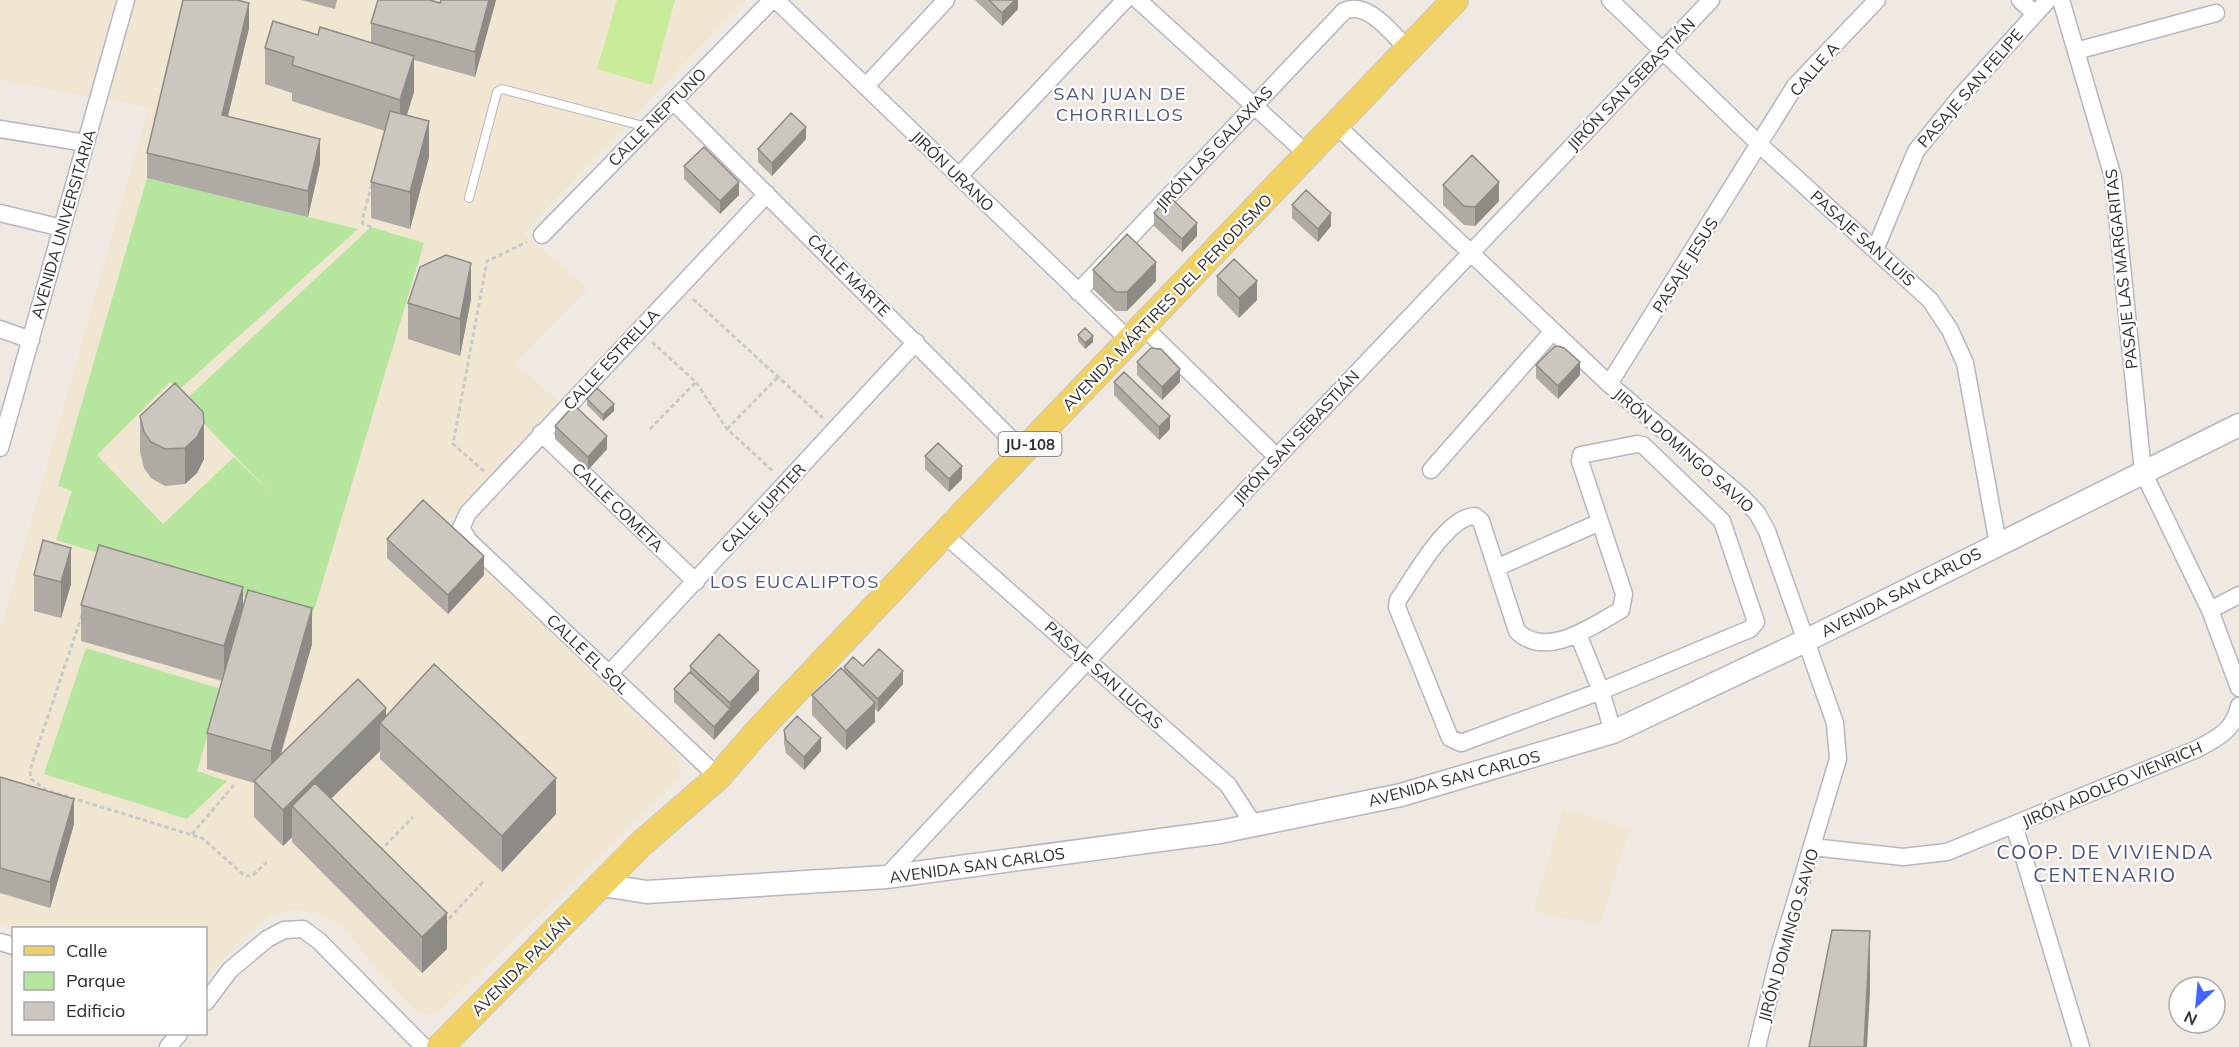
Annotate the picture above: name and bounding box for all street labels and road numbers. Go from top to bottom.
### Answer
street label: JIRÓN SAN SEBASTIÁN [1563,14,1699,154]
street label: PASAJE SAN FELIPE [1913,25,2027,151]
street label: CALLE A [1785,38,1843,100]
street label: CALLE NEPTUNO [604,64,710,170]
street label: JIRÓN LAS GALAXIAS [1151,82,1277,214]
street label: JIRÓN URANO [907,126,999,216]
street label: AVENIDA UNIVERSITARIA [26,127,100,321]
street label: PASAJE LAS MARGARITAS [2101,168,2141,370]
street label: PASAJE SAN LUIS [1807,186,1919,290]
street label: AVENIDA MÁRTIRES DEL PERIODISMO [1058,189,1276,415]
street label: PASAJE JESUS [1648,214,1722,316]
street label: CALLE MARTE [803,229,895,321]
street label: CALLE ESTRELLA [559,304,663,414]
street label: JIRÓN SAN SEBASTIÁN [1229,366,1363,508]
street label: JIRÓN DOMINGO SAVIO [1610,383,1758,517]
road number: JU-108 [998,432,1062,456]
street label: CALLE COMETA [568,458,668,556]
street label: CALLE JUPITER [716,459,810,557]
street label: AVENIDA SAN CARLOS [1818,543,1984,641]
street label: CALLE EL SOL [543,610,634,698]
street label: PASAJE SAN LUCAS [1041,617,1167,733]
street label: JIRÓN ADOLFO VIENRICH [2019,737,2205,831]
street label: AVENIDA SAN CARLOS [1366,745,1542,811]
street label: AVENIDA SAN CARLOS [888,843,1066,887]
street label: JIRÓN DOMINGO SAVIO [1754,846,1822,1024]
street label: AVENIDA PALIÁN [467,912,575,1020]

